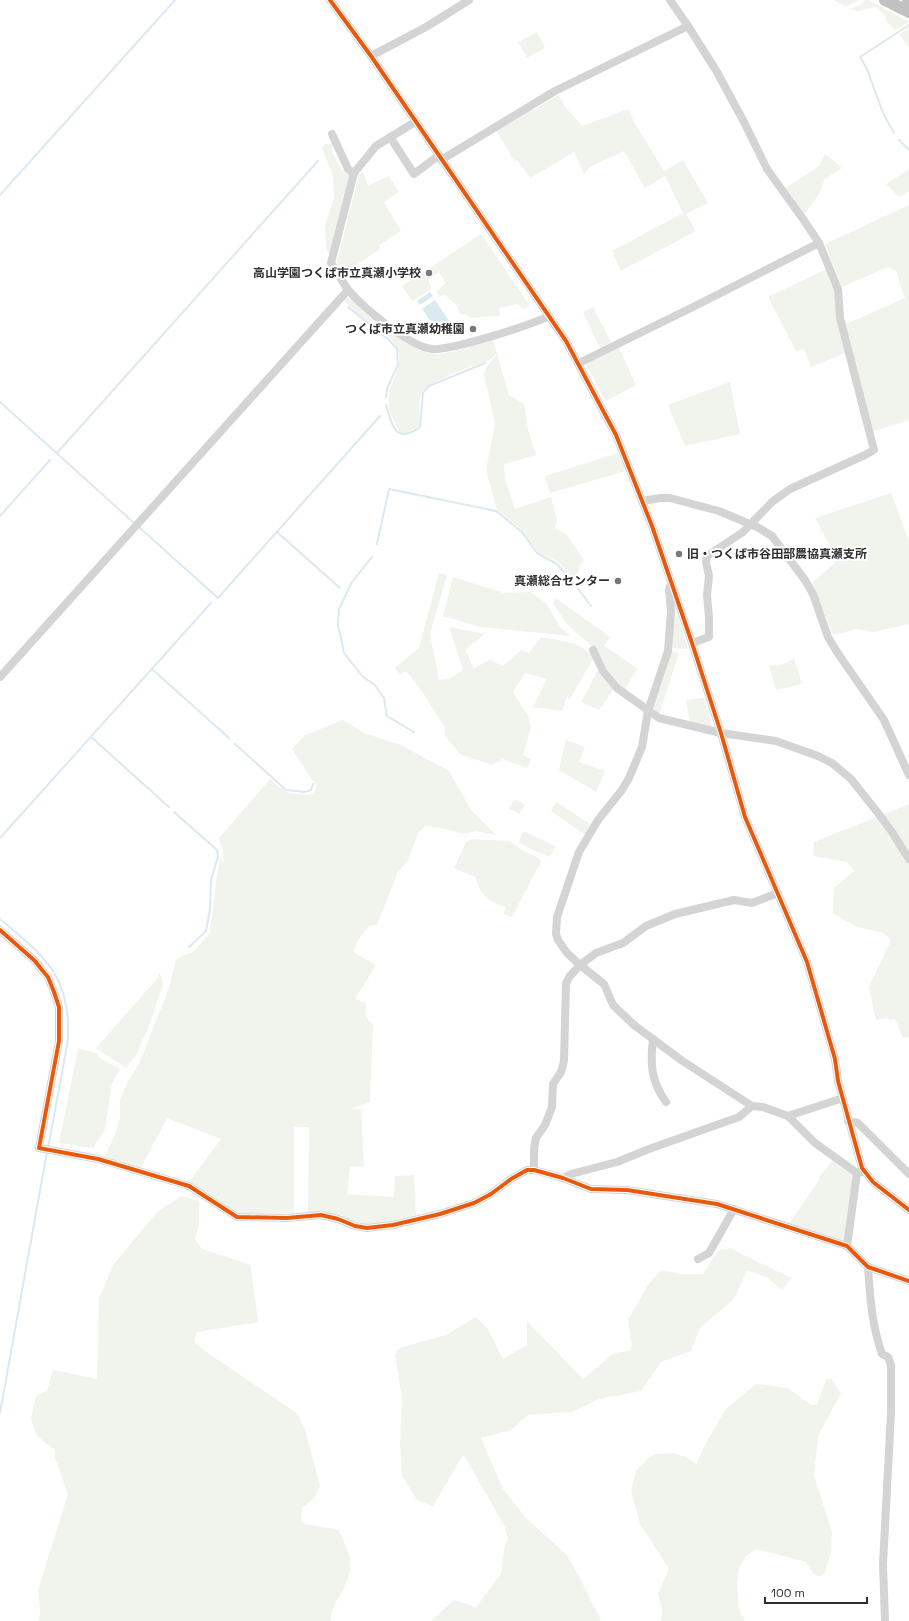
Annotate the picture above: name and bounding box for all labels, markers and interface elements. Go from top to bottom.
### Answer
place label: 高山学園つくば市立真瀬小学校 [253,265,421,281]
marker: 高山学園つくば市立真瀬小学校 [424,268,434,278]
place label: つくば市立真瀬幼稚園 [345,321,465,337]
marker: つくば市立真瀬幼稚園 [468,324,478,334]
place label: 旧・つくば市谷田部農協真瀬支所 [687,546,867,562]
marker: 旧・つくば市谷田部農協真瀬支所 [674,549,684,559]
place label: 真瀬総合センター [514,573,610,589]
marker: 真瀬総合センター [613,576,623,586]
scale bar [765,1579,867,1605]
text: 100 m [771,1585,805,1601]

